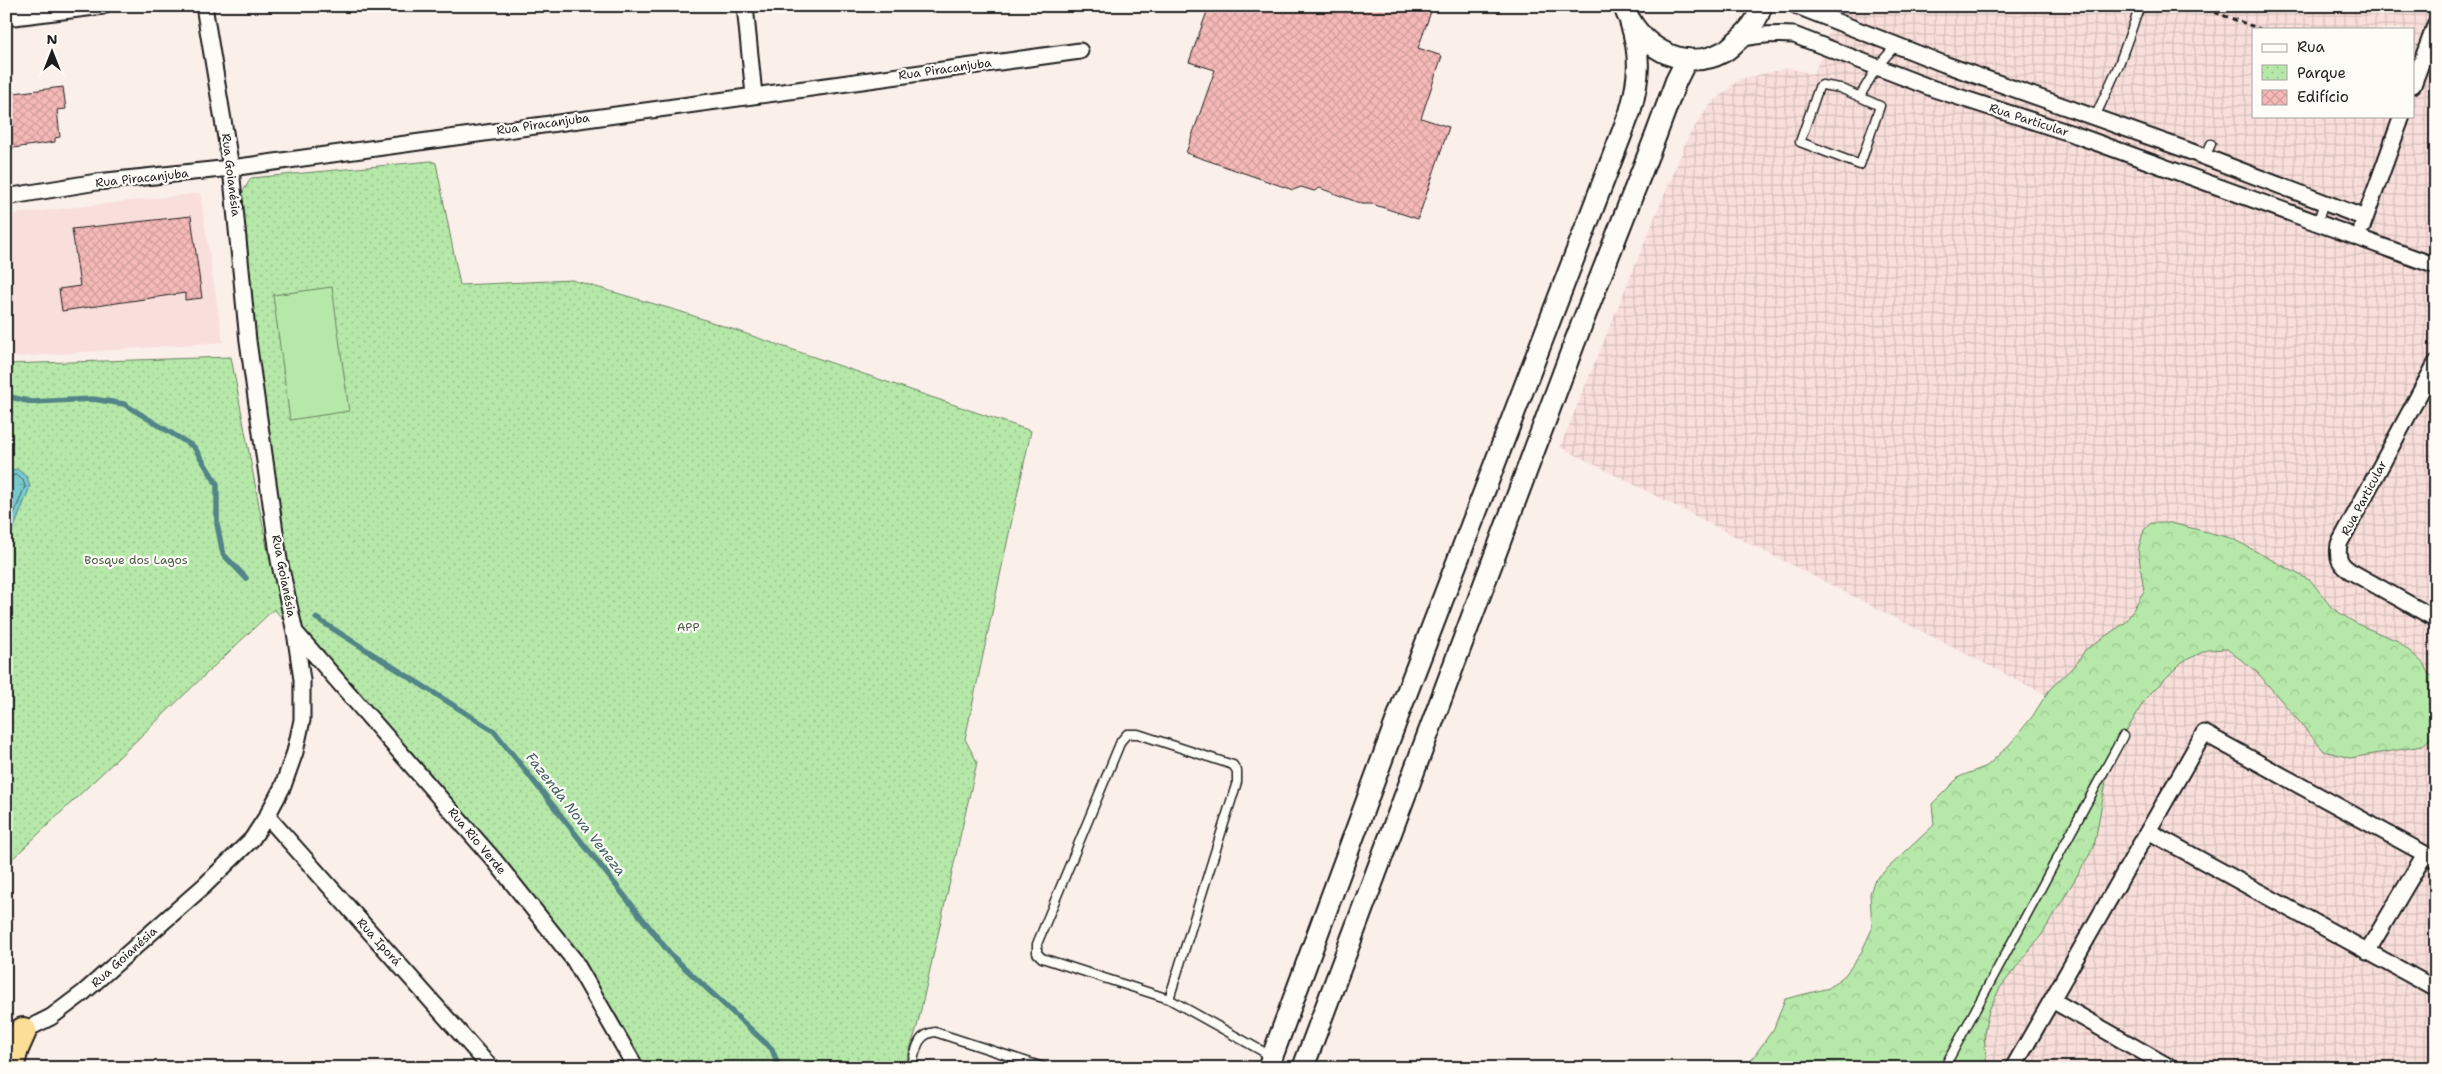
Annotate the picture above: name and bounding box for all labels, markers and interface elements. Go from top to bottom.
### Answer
north arrow [28,28,78,78]
legend [2252,28,2414,118]
text: N [46,30,58,48]
text: Rua [2297,37,2326,57]
street label: Rua Piracanjuba [897,54,993,83]
text: Parque [2297,63,2346,83]
text: Edifício [2297,87,2349,107]
street label: Rua Particular [1987,100,2071,140]
street label: Rua Piracanjuba [495,109,591,138]
street label: Rua Goianésia [218,133,244,218]
street label: Rua Piracanjuba [95,165,190,191]
street label: Rua Particular [2338,457,2391,538]
street label: Rua Goianésia [268,533,300,619]
park label: Bosque dos Lagos [84,552,188,568]
park label: APP [677,619,699,635]
water label: Fazenda Nova Veneza [522,749,630,879]
street label: Rua Rio Verde [444,804,510,878]
street label: Rua Iporá [353,915,405,970]
street label: Rua Goianésia [88,923,161,991]

